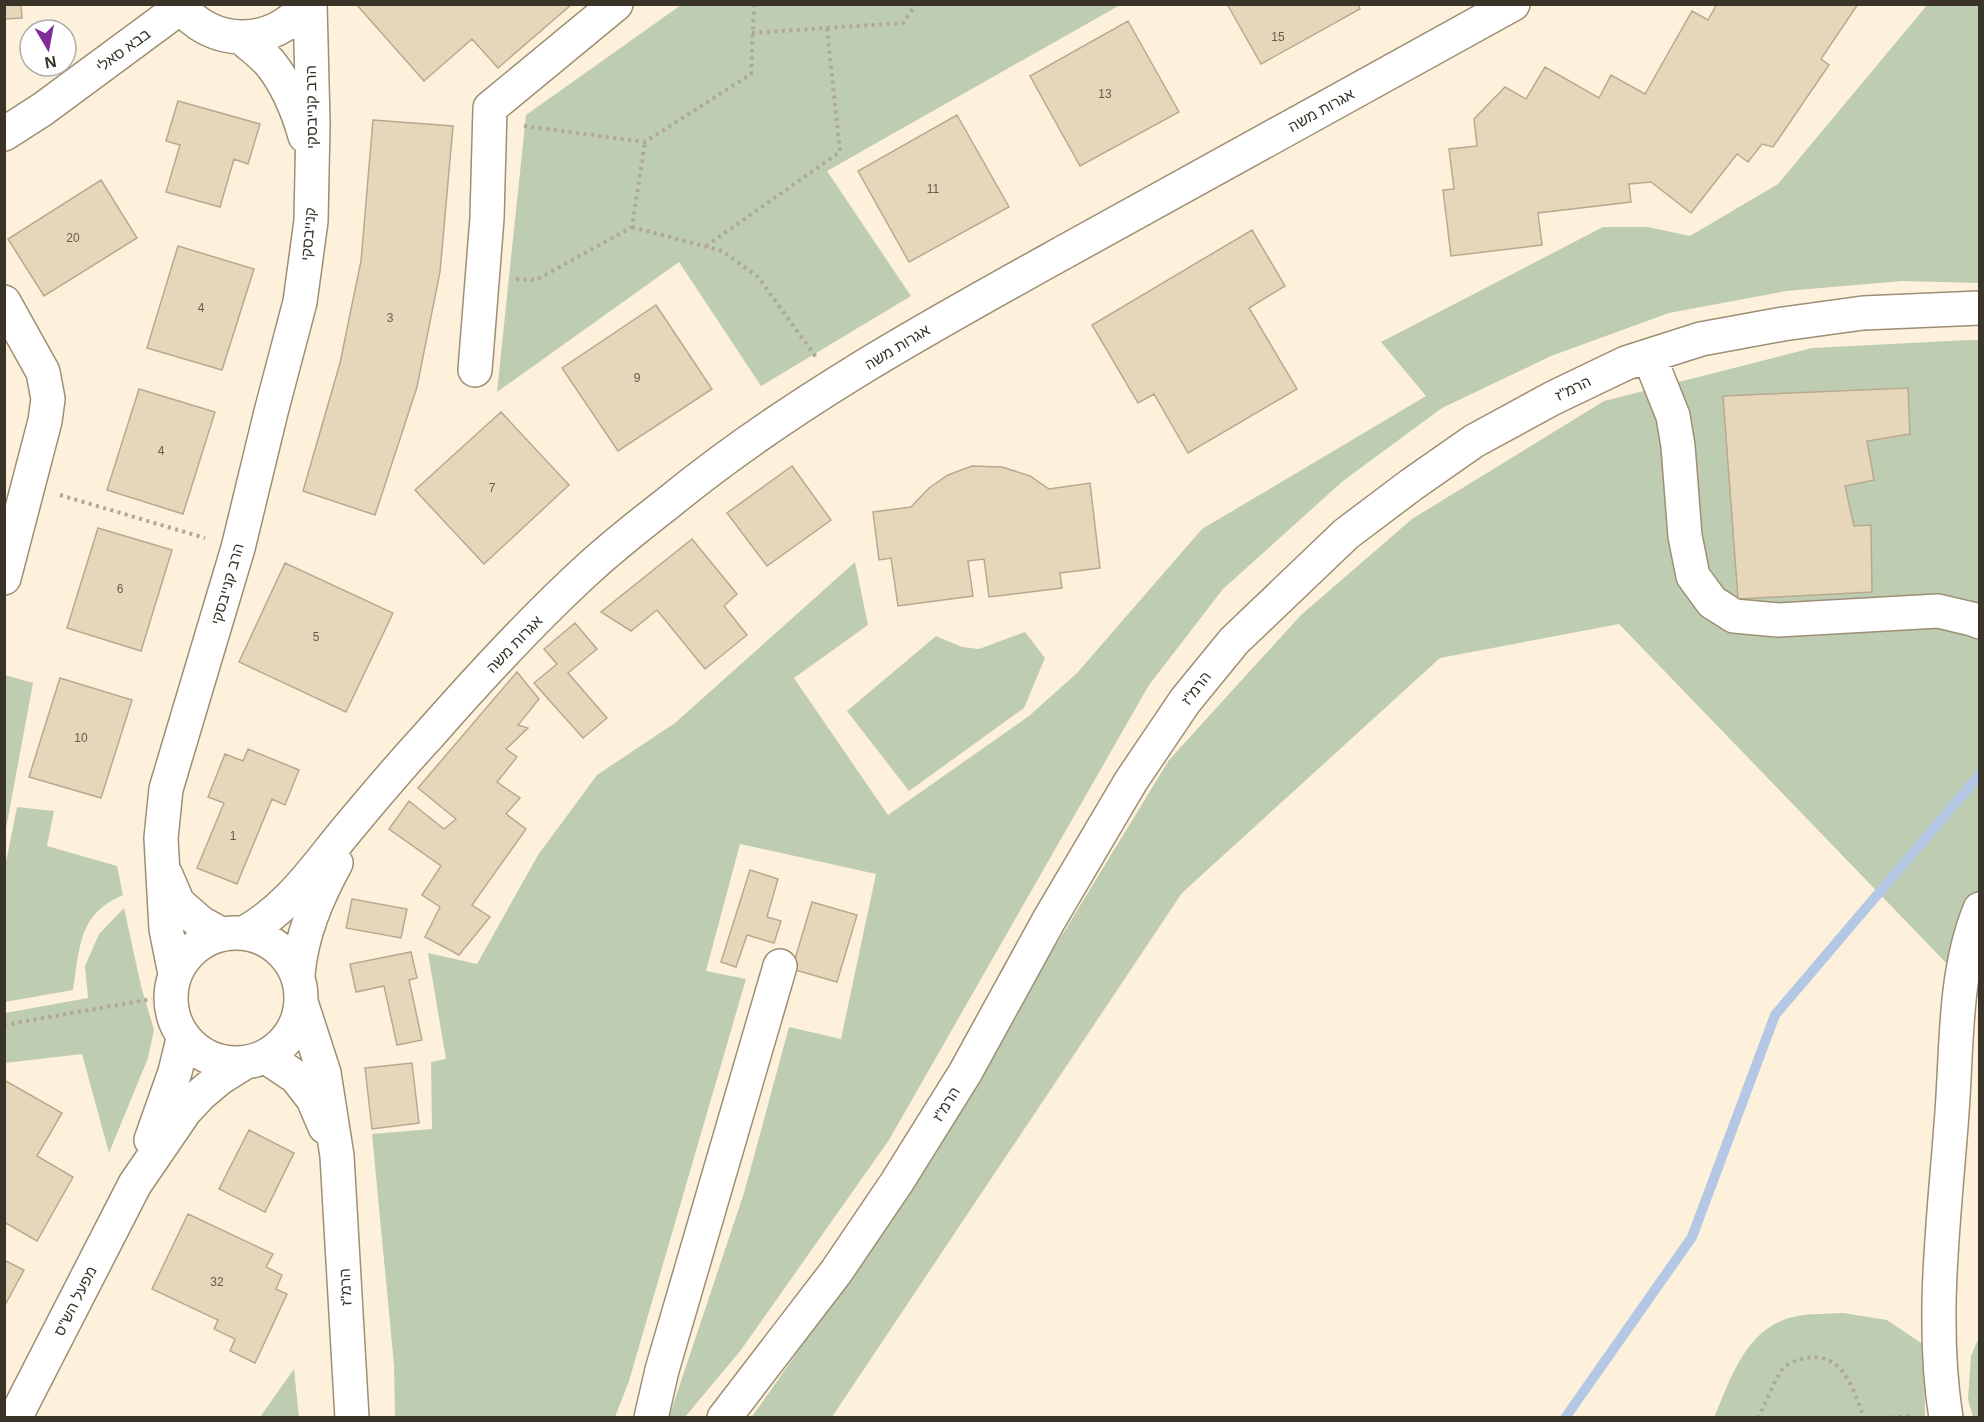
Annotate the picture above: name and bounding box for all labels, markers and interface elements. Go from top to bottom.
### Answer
north arrow [18,18,78,78]
street label: בבא סאלי [93,25,153,75]
house number: 15 [1271,30,1285,44]
text: N [43,53,58,72]
street label: הרב קנייבסקי [302,65,320,149]
street label: אגרות משה [1285,85,1357,135]
house number: 13 [1098,87,1112,101]
house number: 11 [927,182,940,196]
street label: קנייבסקי [297,206,319,262]
house number: 20 [66,231,80,245]
house number: 4 [198,301,205,315]
house number: 3 [387,311,394,325]
street label: אגרות משה [861,321,933,373]
house number: 9 [634,371,641,385]
street label: הרמ"ז [1552,372,1594,404]
house number: 4 [158,444,165,458]
house number: 7 [489,481,496,495]
street label: הרב קנייבסקי [207,541,247,627]
house number: 6 [117,582,124,596]
street label: אגרות משה [483,611,546,676]
house number: 5 [313,630,320,644]
street label: הרמ"ז [1178,668,1214,708]
house number: 10 [74,731,88,745]
house number: 1 [230,829,237,843]
street label: הרמ"ז [929,1084,963,1124]
street label: מפעל הש"ס [50,1263,100,1339]
street label: הרמ"ז [336,1268,354,1306]
house number: 32 [210,1275,224,1289]

